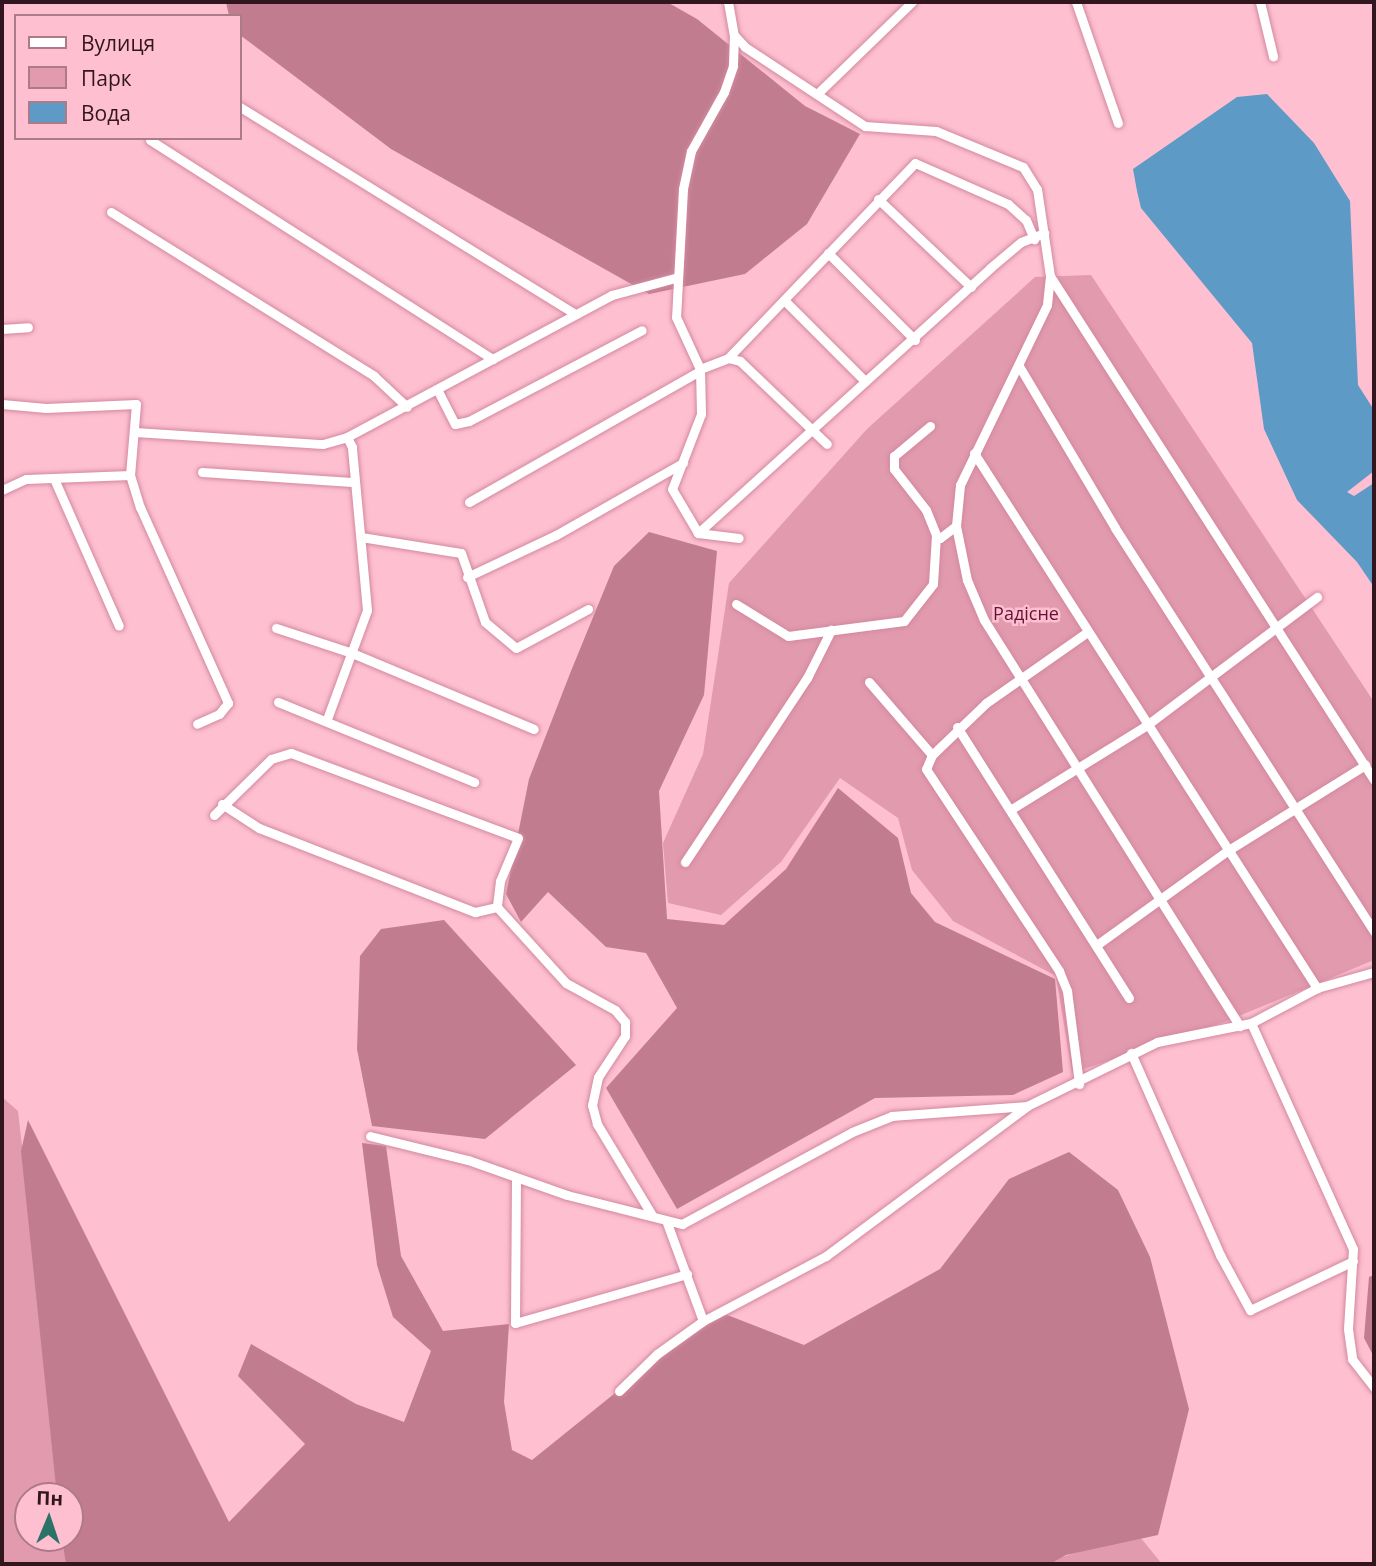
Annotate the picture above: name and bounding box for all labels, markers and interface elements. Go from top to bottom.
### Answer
legend [14,14,242,140]
text: Вулиця [81,29,155,57]
text: Парк [81,64,132,92]
text: Вода [81,99,131,127]
park label: Радісне [993,602,1059,624]
north arrow [14,1482,84,1552]
text: Пн [36,1485,63,1511]

